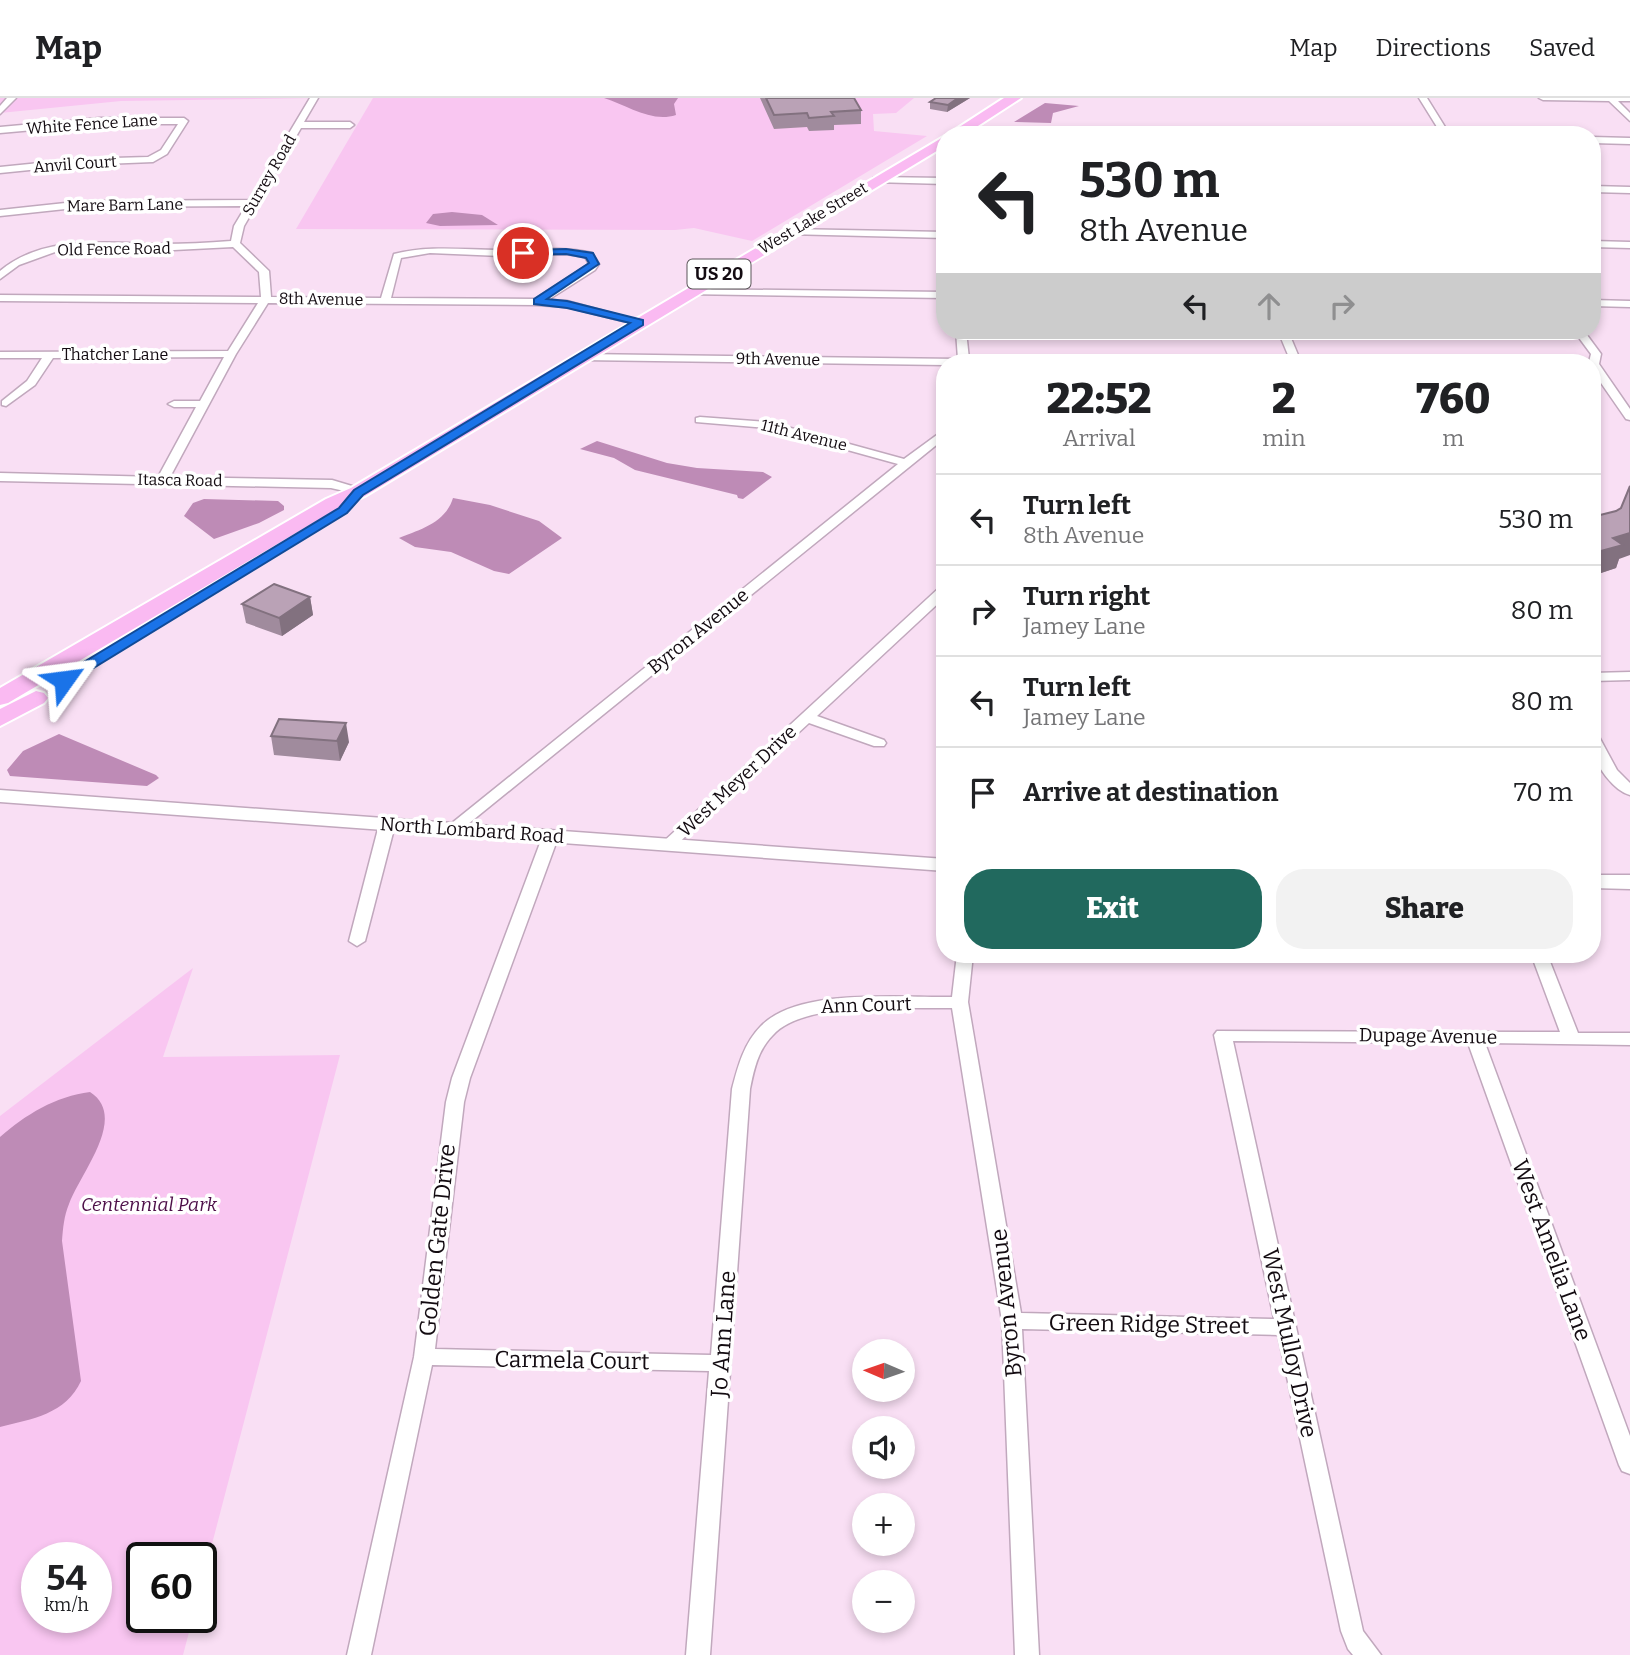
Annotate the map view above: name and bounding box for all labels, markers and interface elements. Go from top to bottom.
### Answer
text: Map [35,28,102,68]
text: Map [1289,34,1338,62]
text: Directions [1376,34,1491,62]
text: Saved [1529,34,1595,62]
street label: White Fence Lane [26,110,158,138]
street label: Surrey Road [238,131,300,219]
text: 530 m [1079,151,1219,210]
street label: Anvil Court [33,152,118,176]
icon: left [964,154,1055,245]
street label: West Lake Street [755,178,871,258]
street label: Mare Barn Lane [67,194,183,216]
text: 8th Avenue [1079,211,1248,249]
pin [493,223,553,283]
icon: arrive [504,234,542,272]
street label: Old Fence Road [57,239,172,259]
road number: US 20 [688,260,750,288]
icon: left [1177,287,1215,325]
icon: ahead [1250,287,1288,325]
icon: right [1323,287,1361,325]
street label: 8th Avenue [279,289,363,309]
street label: Thatcher Lane [62,345,168,364]
street label: 9th Avenue [736,349,820,369]
text: 22:52 [1047,374,1152,424]
text: 2 [1272,374,1296,424]
text: 760 [1416,374,1490,424]
street label: 11th Avenue [759,415,849,455]
text: Arrival [1063,424,1136,452]
text: min [1262,424,1306,452]
text: m [1442,424,1464,452]
street label: Itasca Road [137,470,223,490]
text: Turn left [1023,490,1131,521]
icon: left [964,501,1002,539]
text: 530 m [1498,504,1573,535]
text: 8th Avenue [1023,521,1144,549]
text: Turn right [1023,581,1150,612]
street label: Byron Avenue [643,583,753,679]
icon: right [964,592,1002,630]
text: 80 m [1511,595,1573,626]
text: Jamey Lane [1023,612,1146,640]
position arrow [27,643,101,717]
text: Turn left [1023,672,1131,703]
icon: left [964,683,1002,721]
text: 80 m [1511,686,1573,717]
text: Jamey Lane [1023,703,1146,731]
street label: West Meyer Drive [673,720,801,842]
icon: arrive [964,774,1002,812]
text: Arrive at destination [1023,777,1278,808]
text: 70 m [1514,777,1573,808]
street label: North Lombard Road [379,812,565,848]
button: Exit [964,869,1262,949]
button: Share [1276,869,1573,949]
street label: Ann Court [820,992,912,1018]
street label: Dupage Avenue [1359,1023,1497,1049]
street label: Golden Gate Drive [413,1142,461,1338]
street label: West Amelia Lane [1506,1155,1598,1345]
park label: Centennial Park [81,1193,218,1216]
street label: Byron Avenue [984,1227,1028,1379]
street label: West Mulloy Drive [1256,1246,1324,1440]
street label: Jo Ann Lane [705,1270,741,1399]
street label: Green Ridge Street [1048,1308,1250,1340]
north arrow [852,1339,915,1402]
map controls [852,1339,915,1633]
street label: Carmela Court [494,1345,650,1375]
button: sound [852,1416,915,1479]
button: + [852,1493,915,1556]
speed limit sign: 60 [126,1542,217,1633]
text: 54 [46,1557,87,1599]
button: − [852,1570,915,1633]
text: km/h [44,1594,89,1616]

